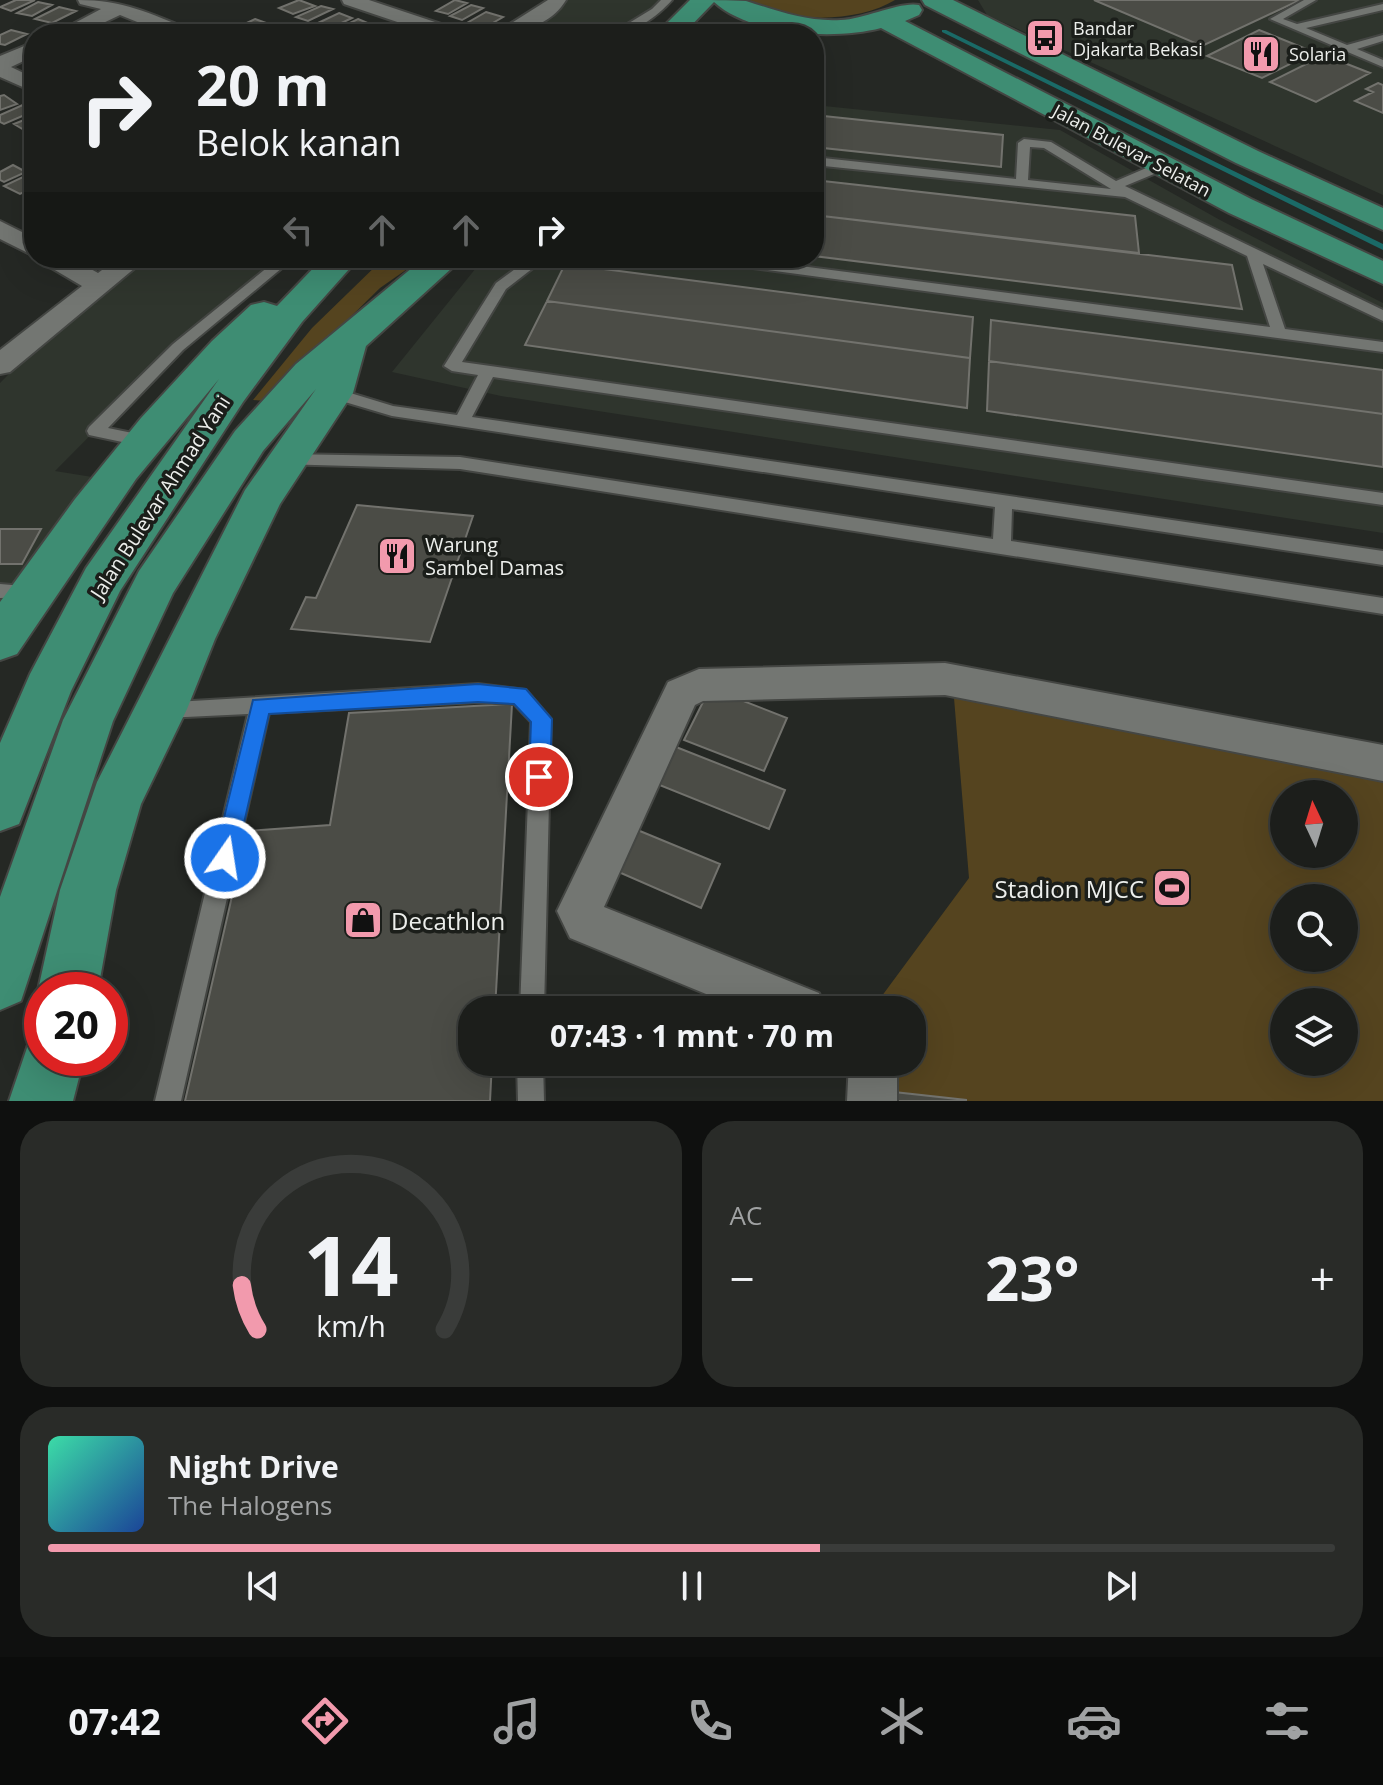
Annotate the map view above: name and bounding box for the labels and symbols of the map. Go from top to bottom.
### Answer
place label: Bandar Djakarta Bekasi [1073,16,1203,61]
bus stop icon: Bandar Djakarta Bekasi [1024,17,1066,59]
restaurant icon: Solaria [1240,33,1282,75]
place label: Solaria [1289,42,1346,66]
street label: Jalan Bulevar Selatan [1047,97,1215,202]
street label: Jalan Bulevar Ahmad Yani [83,390,236,606]
place label: Warung Sambel Damas [425,531,564,581]
restaurant icon: Warung Sambel Damas [376,535,418,577]
pin [505,743,573,811]
north arrow [1270,780,1358,868]
position arrow [183,816,267,900]
sports icon: Stadion MJCC [1151,867,1193,909]
place label: Stadion MJCC [995,872,1144,905]
shop icon: Decathlon [342,899,384,941]
place label: Decathlon [391,904,505,937]
speed limit sign: 20 [24,972,128,1076]

